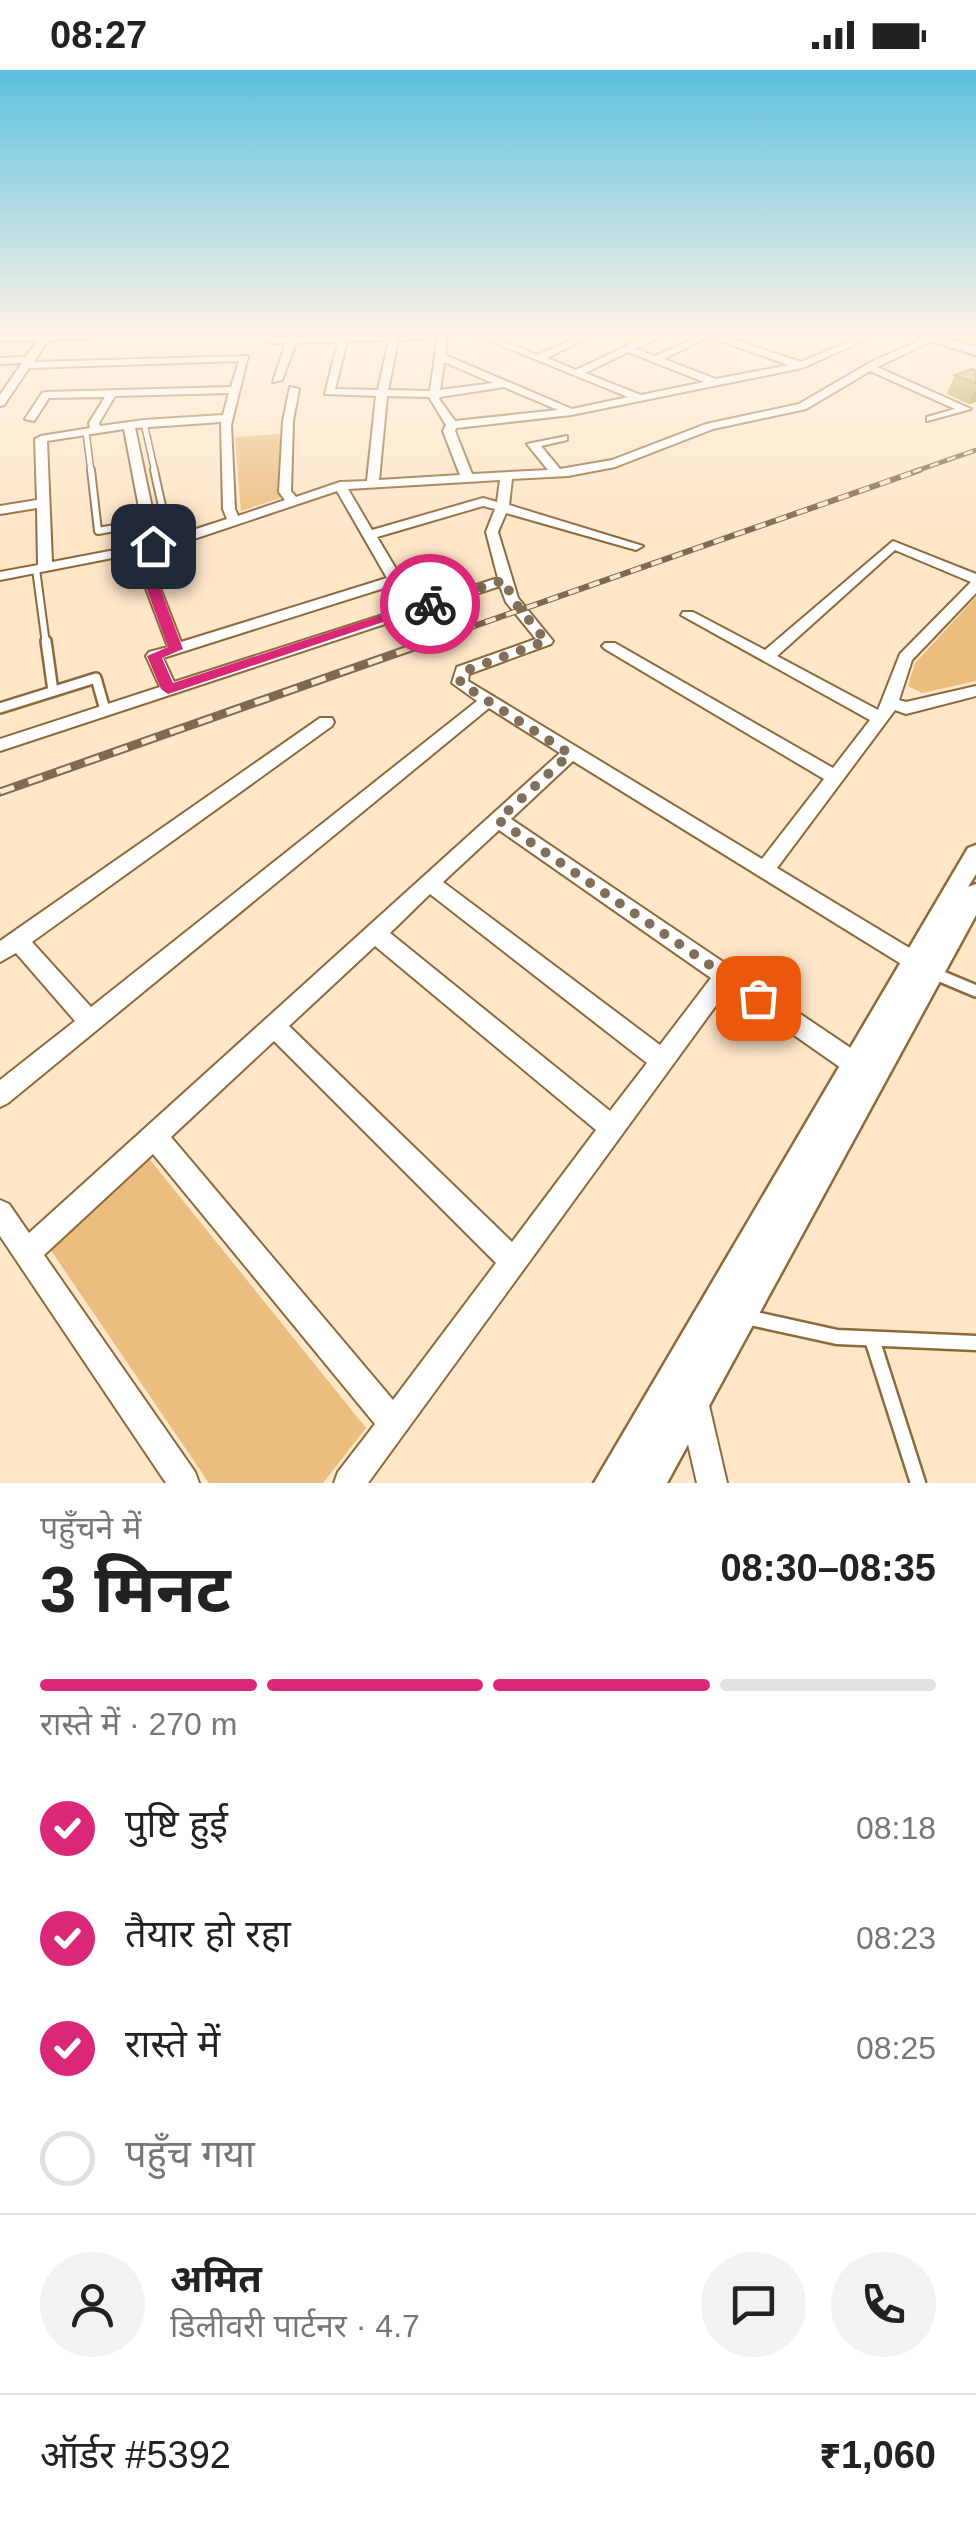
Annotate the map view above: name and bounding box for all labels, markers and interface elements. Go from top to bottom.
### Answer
text: 08:27 [50,14,147,56]
pin [111,504,196,589]
icon: home [126,519,181,574]
courier [380,554,480,654]
icon: bike [403,577,458,632]
pin [716,956,801,1041]
icon: bag [731,971,786,1026]
text: पहुँचने में [40,1510,141,1546]
text: 08:30–08:35 [720,1547,936,1589]
text: 3 मिनट [40,1553,231,1626]
text: रास्ते में · 270 m [40,1706,237,1742]
icon: check [40,1801,95,1856]
text: पुष्टि हुई [125,1803,228,1845]
text: 08:18 [856,1810,936,1846]
icon: check [40,1911,95,1966]
text: तैयार हो रहा [125,1913,291,1955]
text: 08:23 [856,1920,936,1956]
icon: check [40,2021,95,2076]
text: रास्ते में [125,2023,220,2065]
text: 08:25 [856,2030,936,2066]
text: पहुँच गया [125,2133,255,2175]
button: person [40,2252,145,2357]
button: chat [701,2252,806,2357]
button: phone [831,2252,936,2357]
text: अमित [170,2258,262,2300]
text: डिलीवरी पार्टनर · 4.7 [170,2308,420,2344]
text: ऑर्डर #5392 [40,2434,231,2476]
text: ₹1,060 [819,2434,936,2476]

